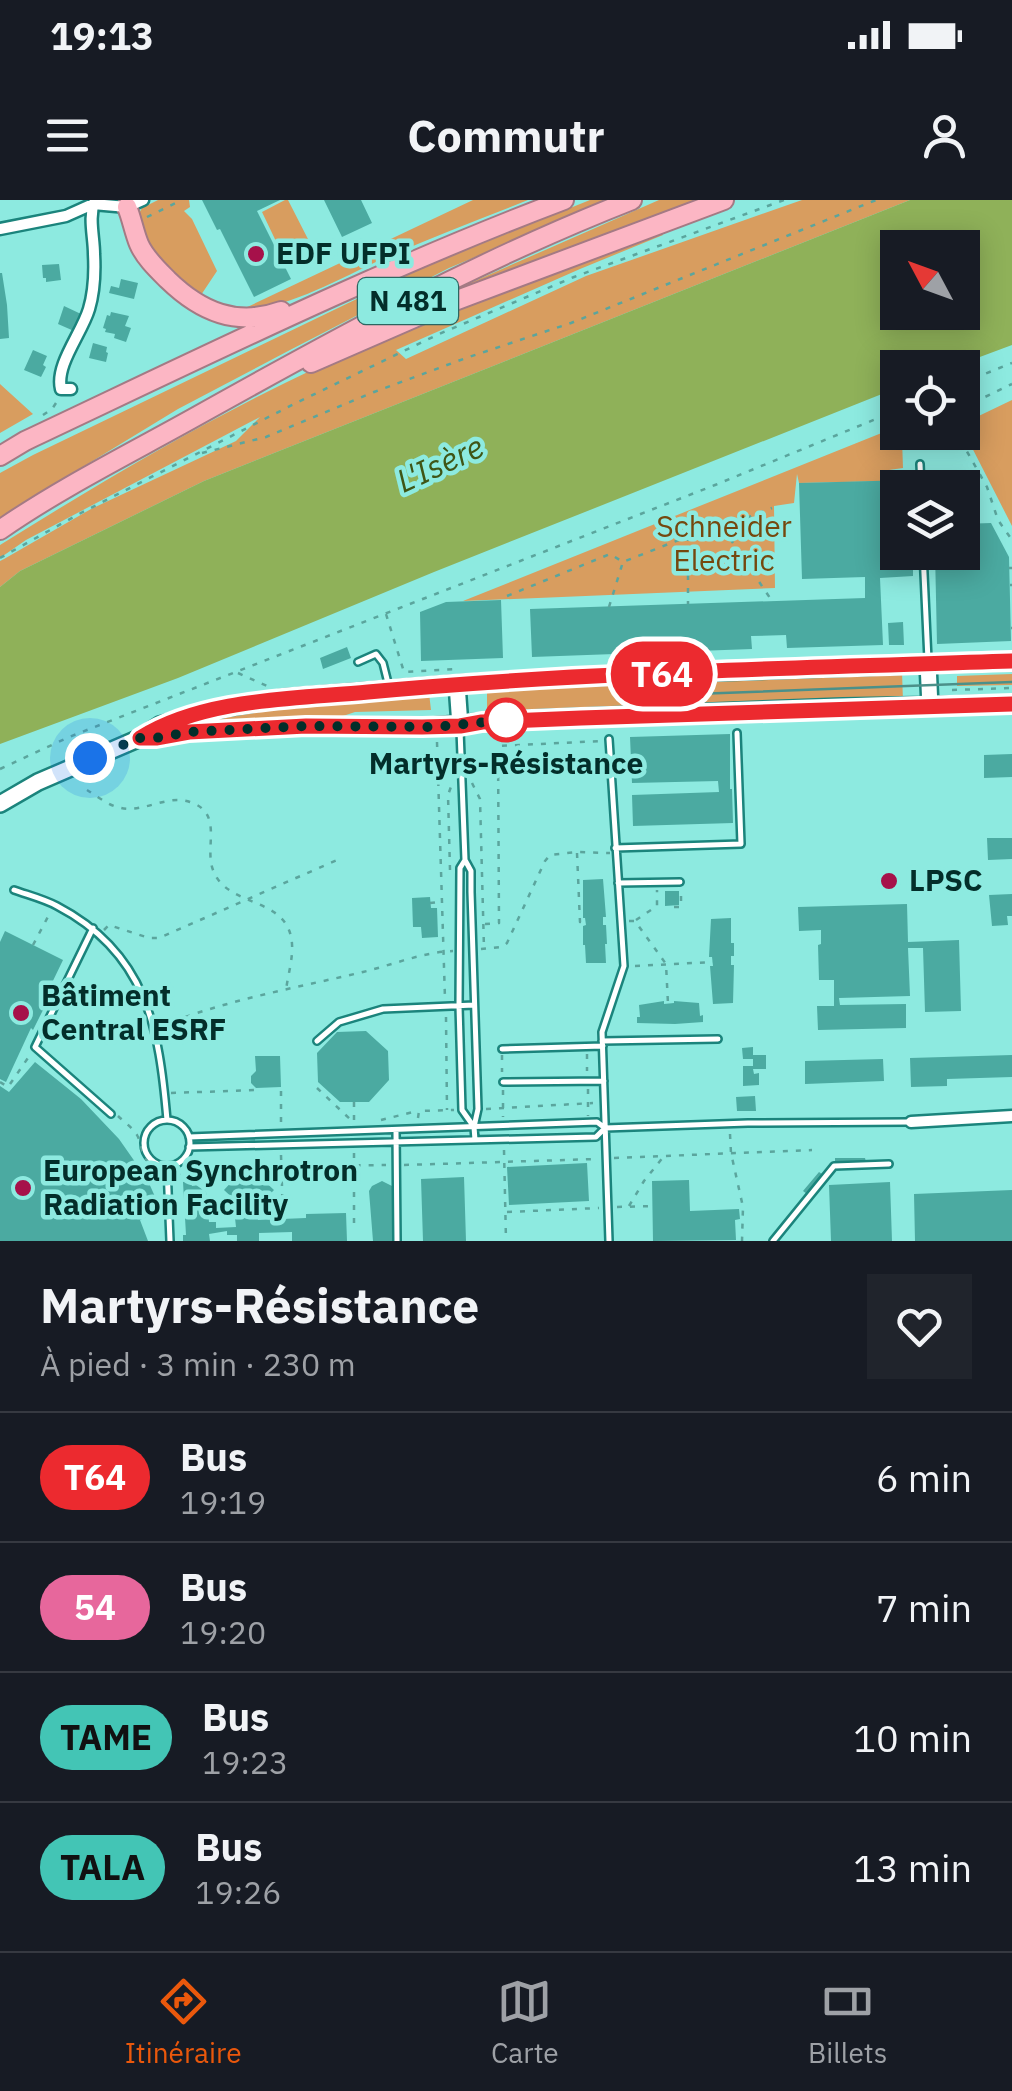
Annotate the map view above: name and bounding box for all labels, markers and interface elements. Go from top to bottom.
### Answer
text: 19:13 [50,11,154,60]
text: Commutr [407,106,605,164]
icon: menu [40,108,95,163]
icon: person [917,108,972,163]
north arrow [880,230,980,330]
map controls [880,230,980,570]
place label: EDF UFPI [276,233,411,272]
marker: EDF UFPI [245,243,267,265]
road number: N 481 [358,278,458,324]
button: locate [880,350,980,450]
water label: L'Isère [389,425,490,501]
button: layers [880,470,980,570]
park label: Schneider Electric [656,506,792,579]
line badge: T64 [604,642,720,706]
text: T64 [631,651,693,697]
marker: Martyrs-Résistance [485,699,527,741]
your location [65,733,115,783]
place label: Martyrs-Résistance [369,743,643,782]
place label: LPSC [909,860,983,899]
marker: LPSC [878,870,900,892]
place label: Bâtiment Central ESRF [41,975,226,1048]
marker: Bâtiment Central ESRF [10,1002,32,1024]
place label: European Synchrotron Radiation Facility [43,1150,358,1223]
marker: European Synchrotron Radiation Facility [12,1177,34,1199]
text: Martyrs-Résistance [40,1274,479,1336]
button: heart [867,1274,972,1379]
text: À pied · 3 min · 230 m [40,1343,356,1385]
text: Bus [180,1432,247,1481]
text: 6 min [876,1453,972,1502]
text: T64 [64,1454,126,1500]
text: 19:19 [180,1481,266,1523]
text: Bus [180,1562,247,1611]
text: 7 min [876,1583,972,1632]
text: 54 [74,1584,116,1630]
text: 19:20 [180,1611,266,1653]
text: Bus [202,1692,269,1741]
text: 10 min [853,1713,972,1762]
text: TAME [60,1714,152,1760]
text: 19:23 [202,1741,288,1783]
text: Bus [195,1822,262,1871]
text: 13 min [853,1843,972,1892]
text: TALA [60,1844,145,1890]
text: 19:26 [195,1871,281,1913]
tab: Itinéraire [125,1974,242,2071]
tab: Carte [491,1974,559,2071]
tab: Billets [808,1974,887,2071]

